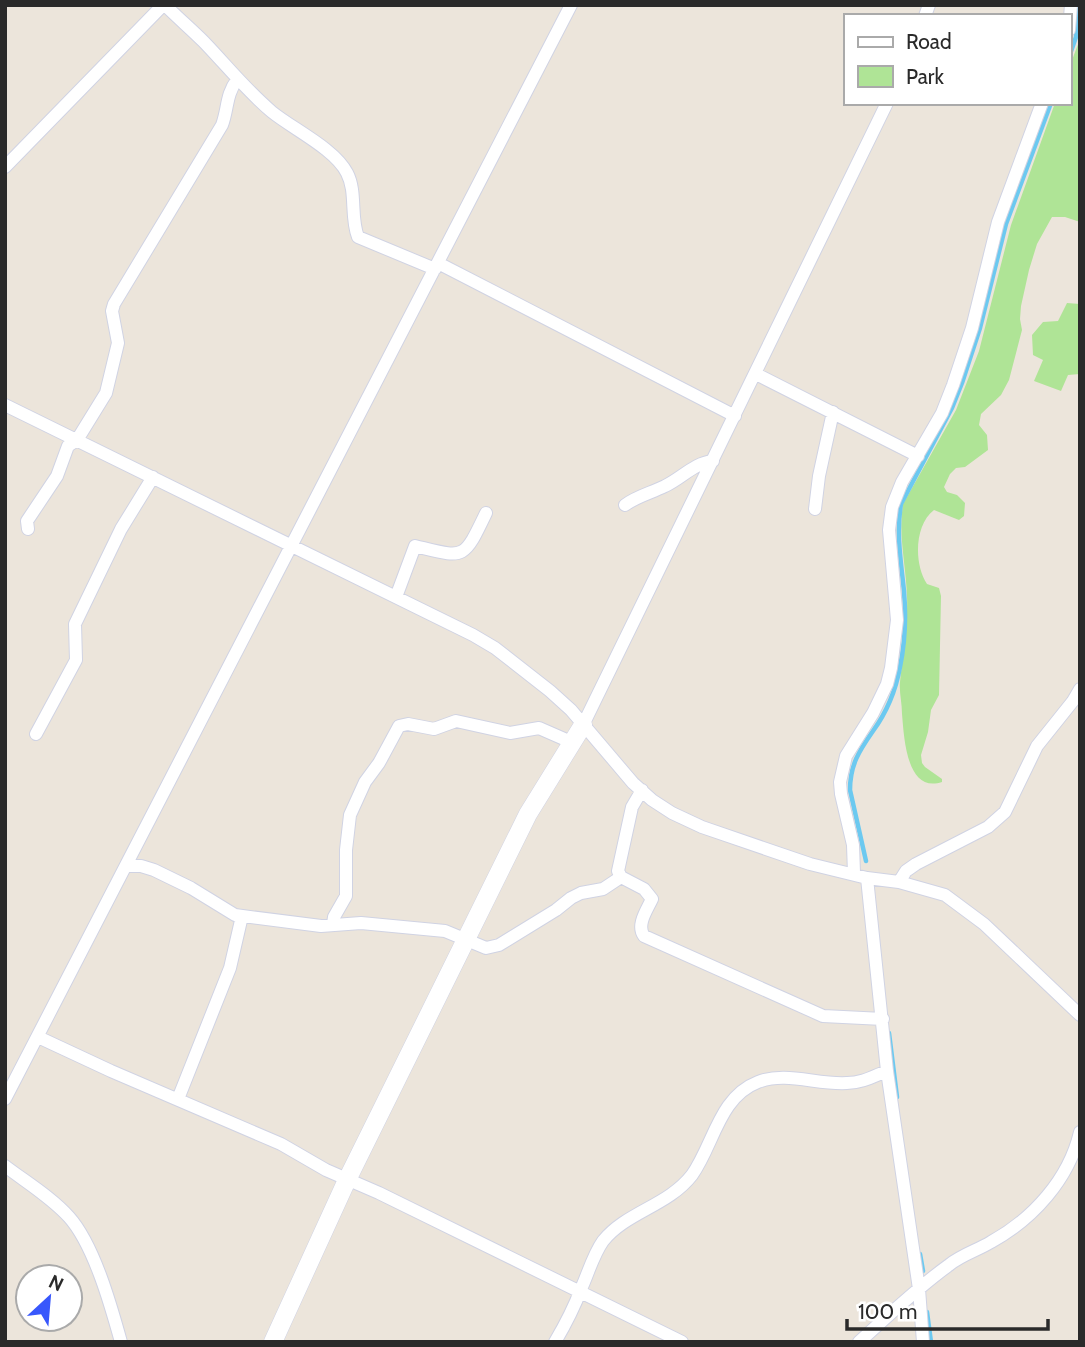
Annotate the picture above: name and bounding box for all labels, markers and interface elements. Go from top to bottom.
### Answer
legend [844,14,1071,105]
text: Road [906,29,952,54]
text: Park [906,64,944,89]
north arrow [14,1263,84,1333]
text: N [45,1270,67,1296]
scale bar [847,1288,1048,1332]
text: 100 m [858,1299,917,1324]

